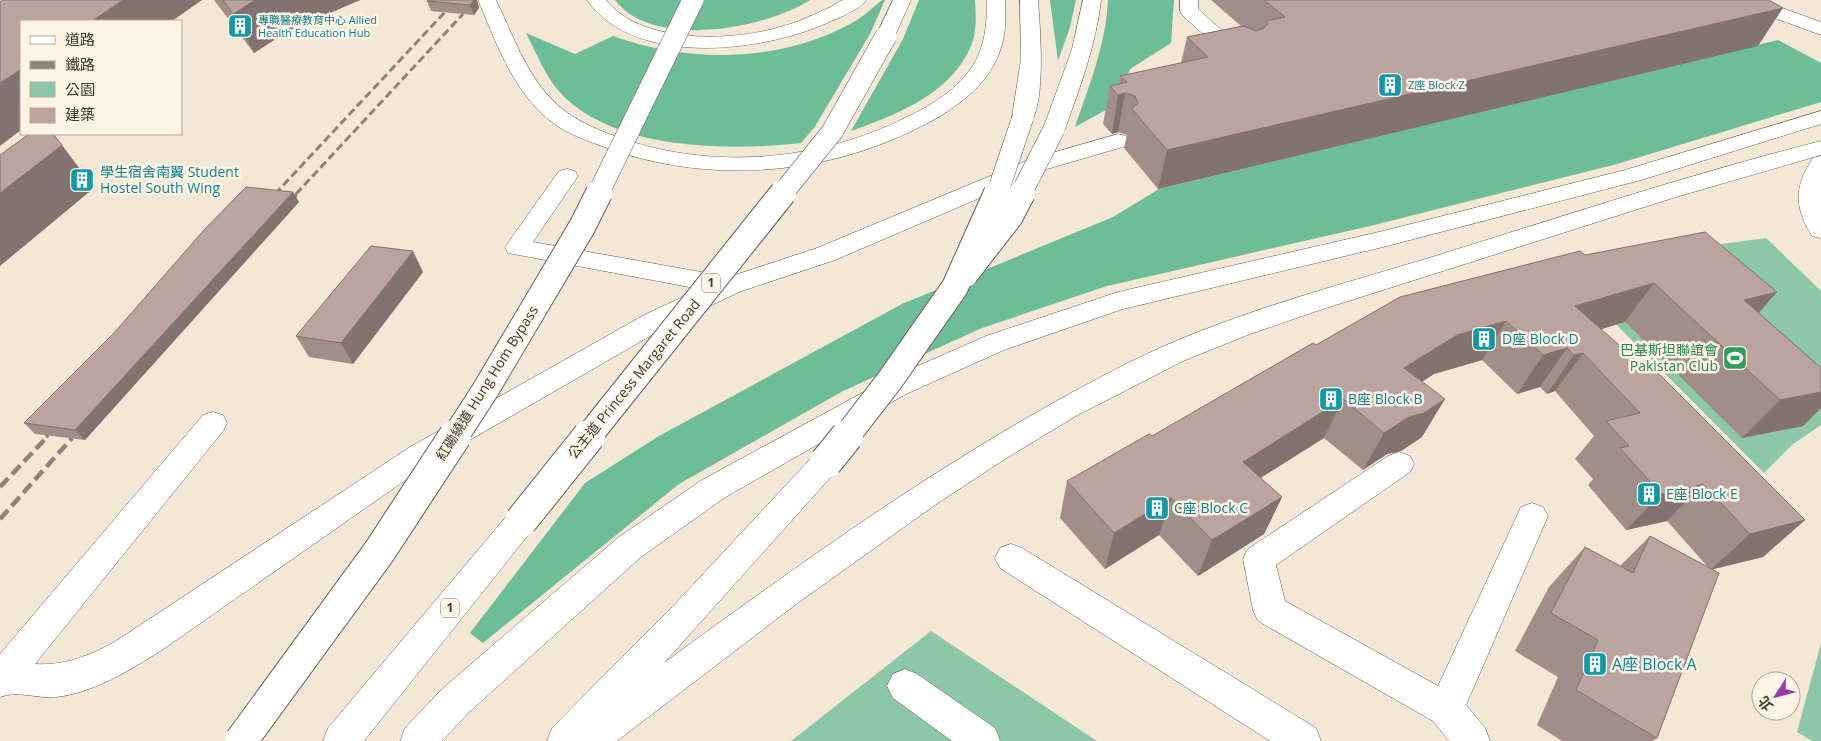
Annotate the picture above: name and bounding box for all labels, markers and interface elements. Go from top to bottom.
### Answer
place label: 專職醫療教育中心 Allied Health Education Hub [258,12,377,40]
building icon: 專職醫療教育中心 Allied Health Education Hub [227,13,253,39]
legend [20,20,182,135]
text: 道路 [65,29,95,49]
text: 鐵路 [65,54,95,74]
building icon: Z座 Block Z [1377,72,1403,98]
place label: Z座 Block Z [1408,77,1465,92]
text: 公園 [65,79,95,99]
text: 建築 [65,104,95,124]
place label: 學生宿舍南翼 Student Hostel South Wing [100,162,239,197]
building icon: 學生宿舍南翼 Student Hostel South Wing [69,167,95,193]
road number: 1 [702,274,720,292]
street label: 公主道 Princess Margaret Road [563,295,704,463]
street label: 紅磡繞道 Hung Hom Bypass [431,301,542,464]
building icon: D座 Block D [1471,326,1497,352]
place label: D座 Block D [1502,329,1579,348]
place label: 巴基斯坦聯誼會 Pakistan Club [1620,340,1718,375]
sports icon: 巴基斯坦聯誼會 Pakistan Club [1722,345,1748,371]
building icon: B座 Block B [1318,386,1344,412]
place label: B座 Block B [1348,389,1422,408]
building icon: E座 Block E [1636,481,1662,507]
place label: E座 Block E [1666,484,1738,503]
building icon: C座 Block C [1144,495,1170,521]
place label: C座 Block C [1174,498,1248,517]
road number: 1 [441,598,459,618]
building icon: A座 Block A [1582,651,1608,677]
place label: A座 Block A [1612,653,1698,675]
north arrow [1751,671,1801,721]
text: 北 [1753,693,1777,715]

